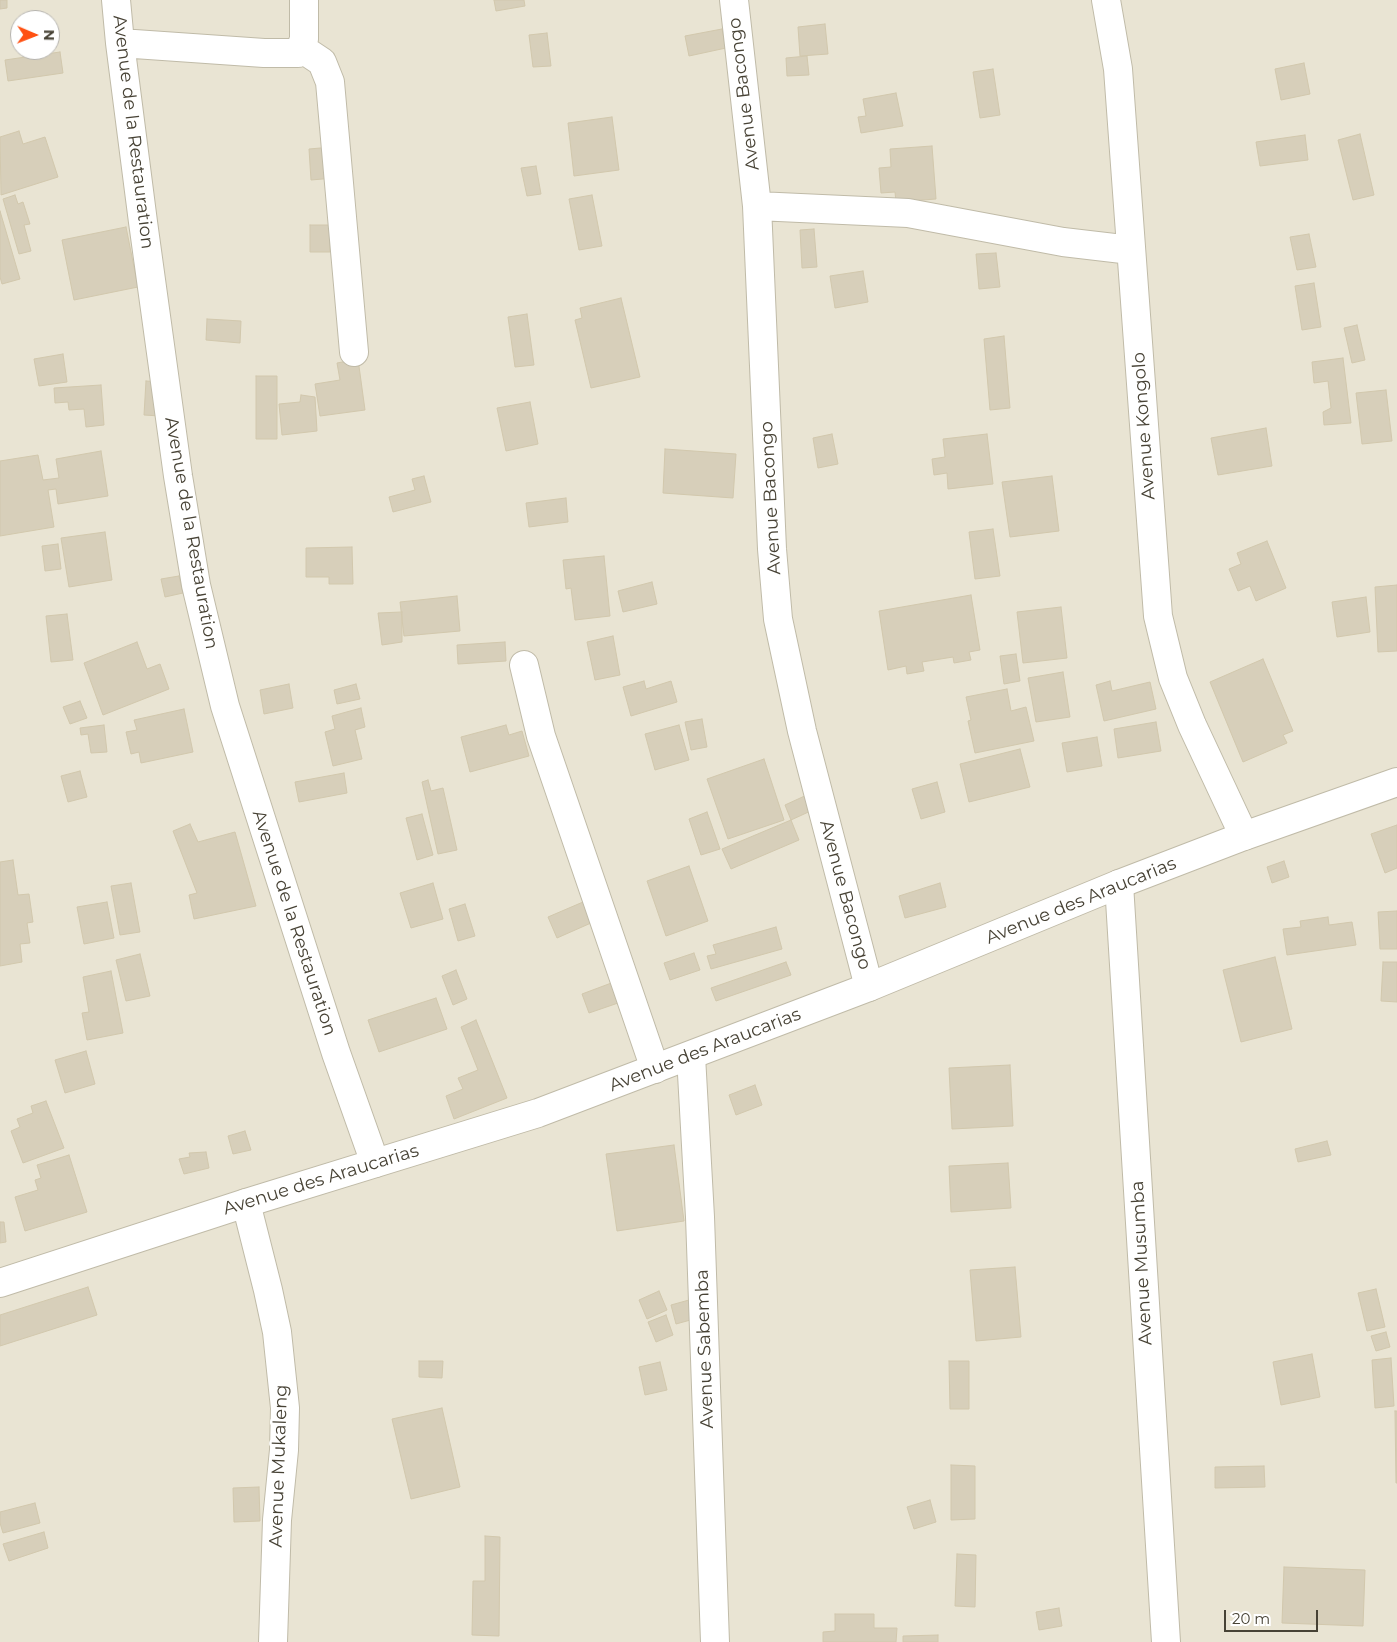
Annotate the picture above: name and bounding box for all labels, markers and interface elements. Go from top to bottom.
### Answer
north arrow [10,10,60,60]
street label: Avenue de la Restauration [108,14,158,250]
street label: Avenue Bacongo [724,16,764,172]
text: N [40,29,58,41]
street label: Avenue Kongolo [1128,351,1160,501]
street label: Avenue de la Restauration [160,415,222,651]
street label: Avenue Bacongo [756,421,786,575]
street label: Avenue de la Restauration [247,808,341,1038]
street label: Avenue Bacongo [815,818,875,972]
street label: Avenue des Araucarias [983,853,1179,949]
street label: Avenue des Araucarias [606,1003,804,1097]
street label: Avenue des Araucarias [221,1140,421,1220]
street label: Avenue Musumba [1127,1180,1157,1346]
street label: Avenue Sabemba [691,1269,719,1429]
street label: Avenue Mukaleng [265,1384,293,1548]
scale bar [1227,1600,1321,1632]
text: 20 m [1232,1609,1270,1628]

